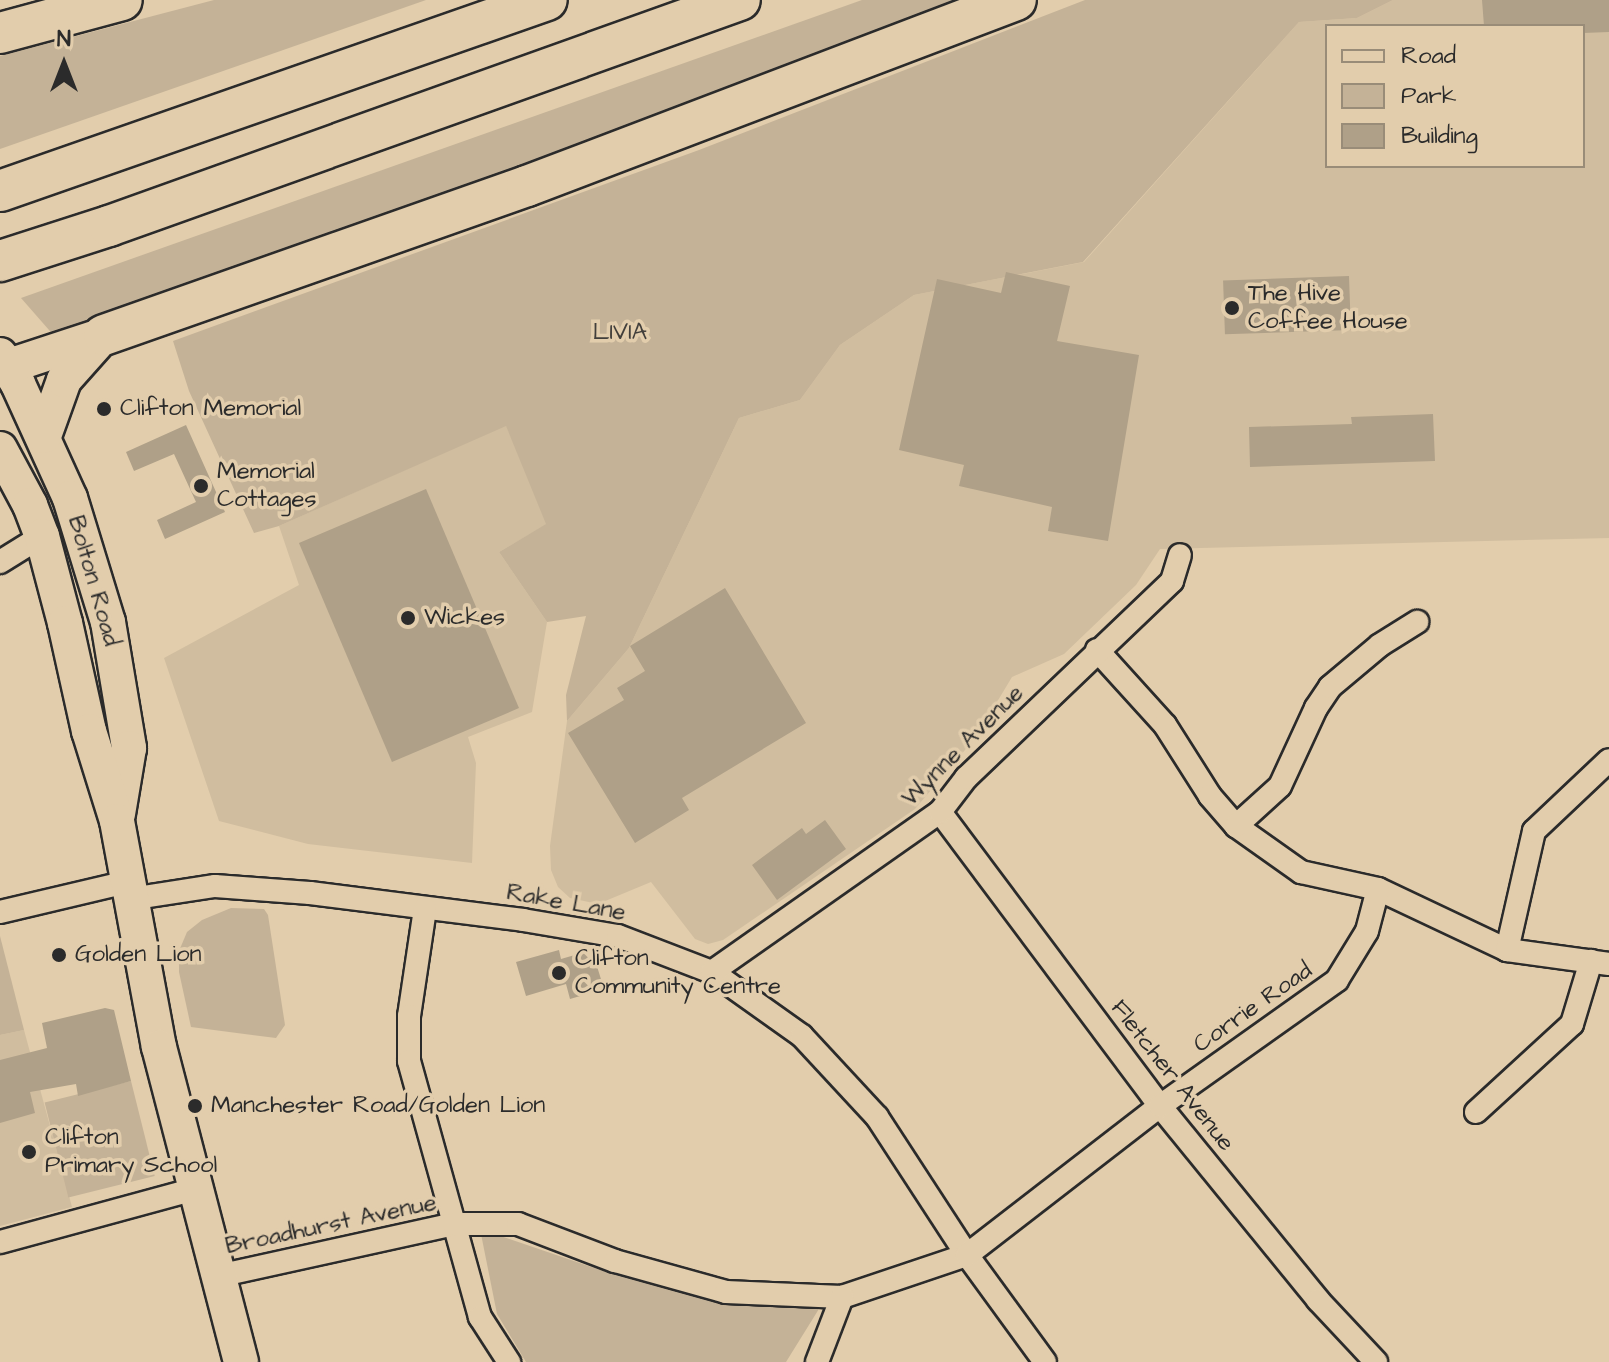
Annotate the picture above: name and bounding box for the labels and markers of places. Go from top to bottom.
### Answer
place label: The Hive Coffee House [1248,280,1408,336]
marker: The Hive Coffee House [1223,299,1241,317]
place label: Clifton Memorial [120,395,301,423]
marker: Clifton Memorial [95,400,113,418]
place label: Memorial Cottages [217,458,317,514]
marker: Memorial Cottages [192,477,210,495]
place label: Wickes [424,604,505,632]
marker: Wickes [399,609,417,627]
place label: Golden Lion [75,941,202,969]
place label: Clifton Community Centre [575,945,781,1001]
marker: Golden Lion [50,946,68,964]
marker: Clifton Community Centre [550,964,568,982]
place label: Manchester Road/Golden Lion [211,1092,545,1120]
marker: Manchester Road/Golden Lion [186,1097,204,1115]
place label: Clifton Primary School [45,1124,217,1180]
marker: Clifton Primary School [20,1143,38,1161]

